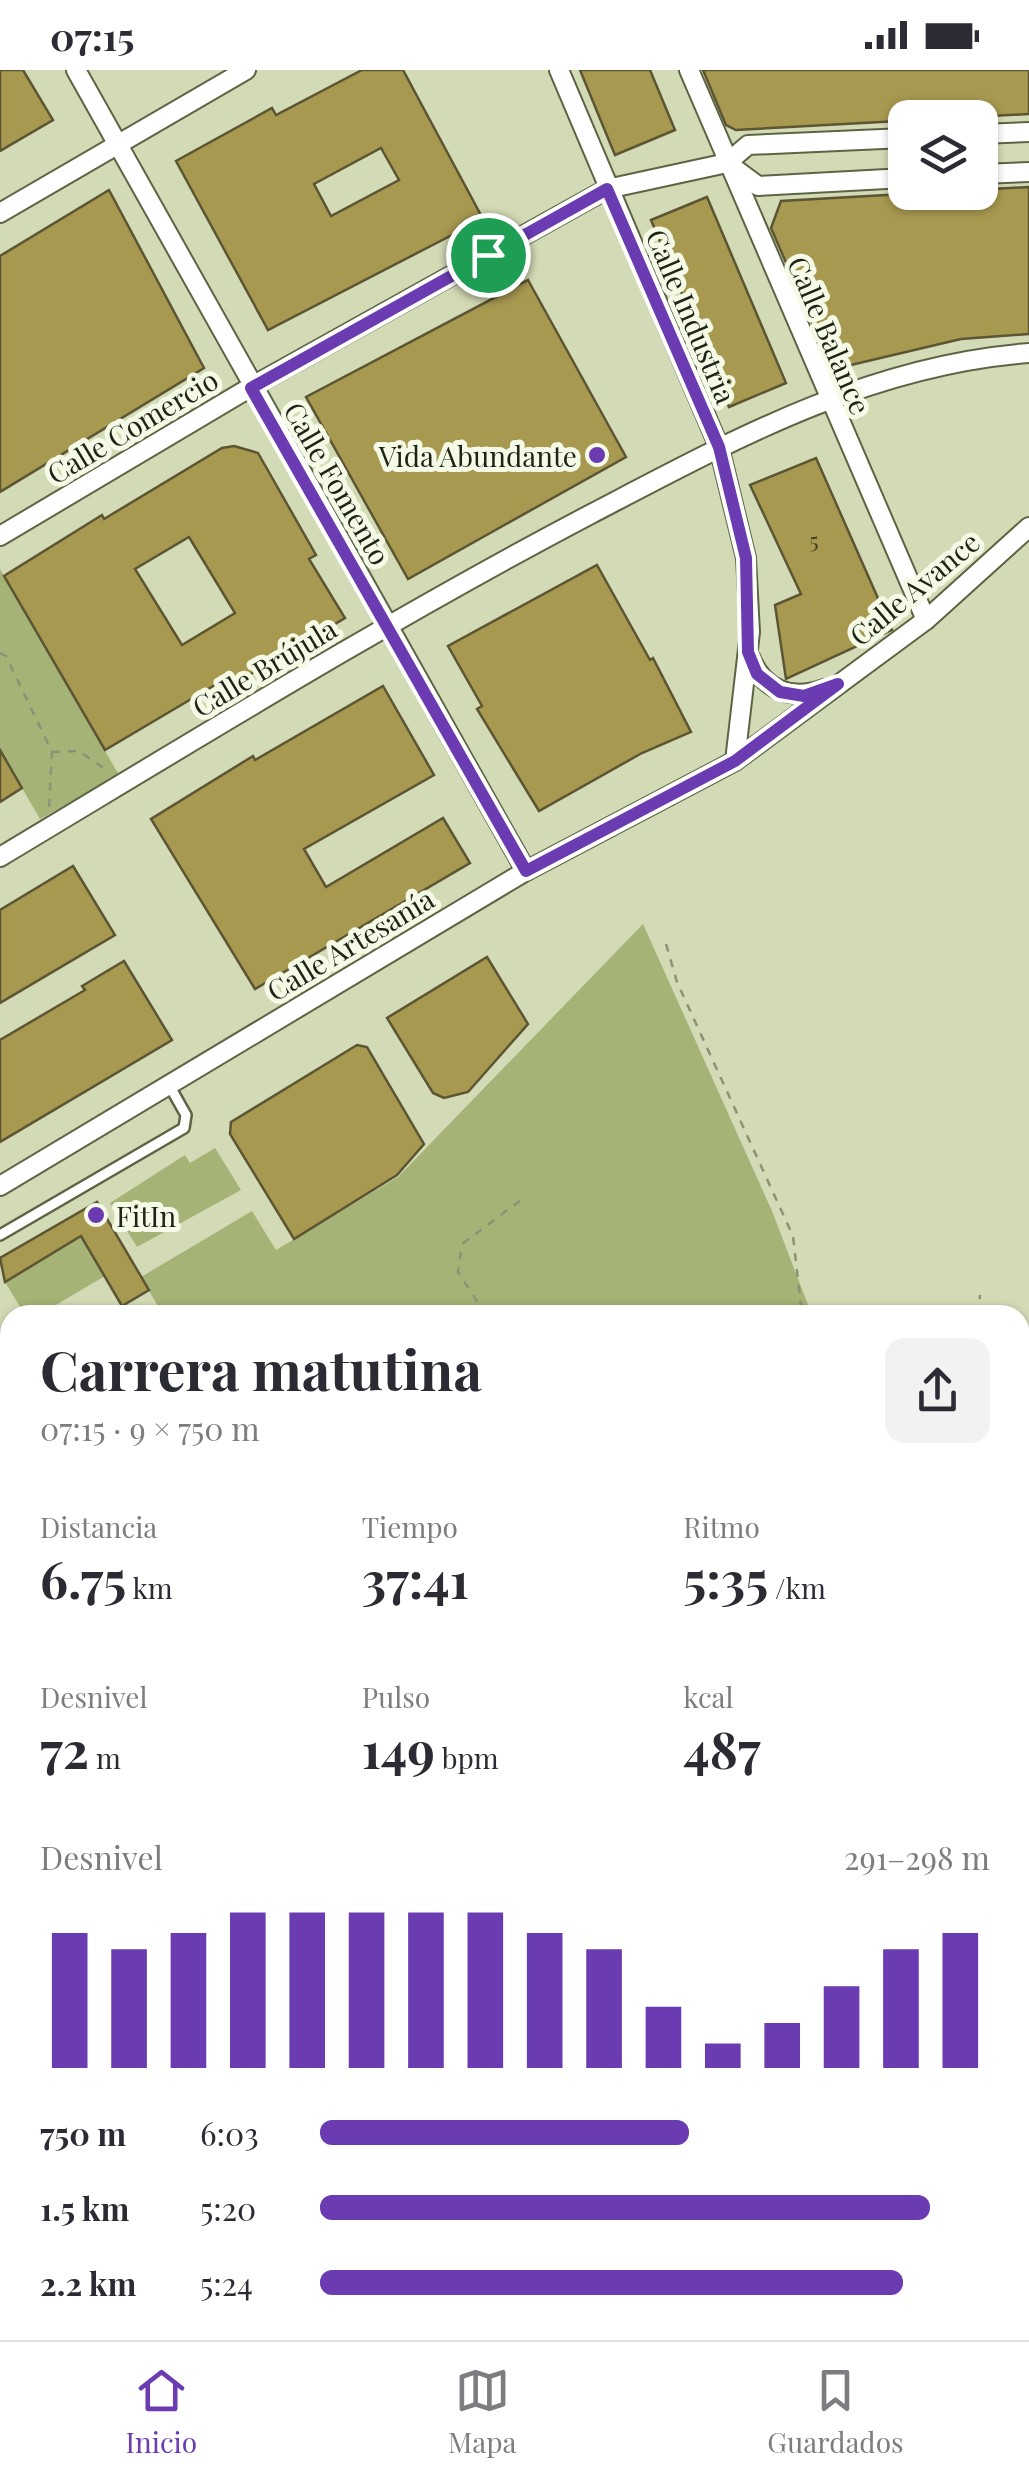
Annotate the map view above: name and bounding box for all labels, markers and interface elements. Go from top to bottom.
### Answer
text: 07:15 [50,10,134,61]
map controls [888,100,998,210]
button: layers [888,100,998,210]
pin [446,213,531,298]
street label: Calle Industria [639,223,745,409]
icon: arrive [461,228,516,283]
street label: Calle Balance [780,250,880,420]
street label: Calle Comercio [40,360,224,492]
street label: Calle Fomento [277,395,399,571]
place label: Vida Abundante [378,437,577,474]
marker: Vida Abundante [586,444,608,466]
street label: Calle Avance [841,523,987,653]
house number: 5 [809,525,819,555]
street label: Calle Brújula [185,609,343,725]
street label: Calle Artesanía [260,880,440,1008]
place label: FitIn [116,1197,177,1234]
marker: FitIn [85,1204,107,1226]
text: Carrera matutina [40,1331,482,1405]
button: share [885,1338,990,1443]
text: 07:15 · 9 × 750 m [40,1406,260,1449]
text: Distancia [40,1508,157,1545]
text: Tiempo [362,1508,458,1545]
text: Ritmo [683,1508,760,1545]
text: 6.75 [40,1545,126,1612]
text: 37:41 [362,1545,469,1612]
text: 5:35 [683,1545,768,1612]
text: km [126,1569,173,1606]
text: /km [768,1569,826,1606]
text: Desnivel [40,1678,147,1715]
text: Pulso [362,1678,430,1715]
text: kcal [683,1678,734,1715]
text: 72 [40,1715,89,1782]
text: 149 [362,1715,435,1782]
text: 487 [683,1715,761,1782]
text: m [89,1739,121,1776]
text: bpm [435,1739,499,1776]
text: Desnivel [40,1835,163,1878]
text: 291–298 m [844,1835,990,1878]
text: 750 m [40,2111,126,2154]
text: 6:03 [200,2111,259,2154]
text: 1.5 km [40,2186,129,2229]
text: 5:20 [200,2186,256,2229]
text: 2.2 km [40,2261,137,2304]
text: 5:24 [200,2261,253,2304]
tab: Inicio [125,2363,197,2460]
tab: Mapa [448,2363,516,2460]
tab: Guardados [767,2363,904,2460]

